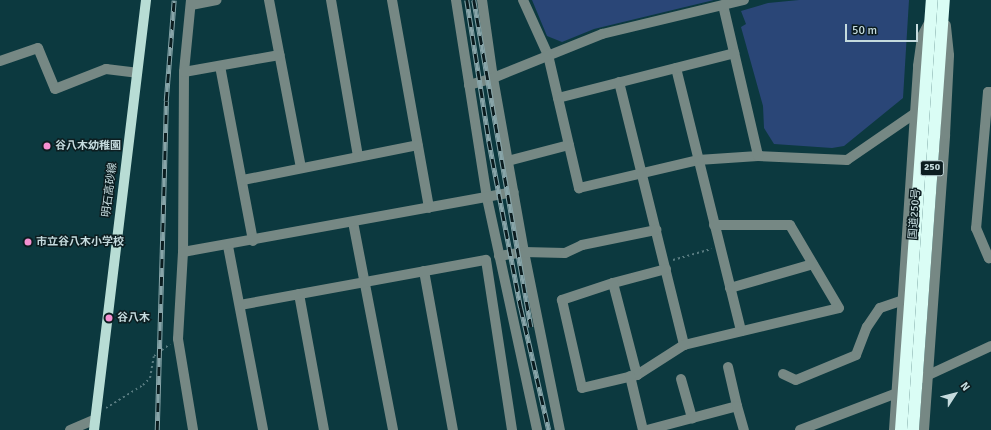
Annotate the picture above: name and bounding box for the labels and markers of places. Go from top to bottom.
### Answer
place label: 谷八木幼稚園 [55,139,121,153]
marker: 谷八木幼稚園 [42,141,52,151]
place label: 市立谷八木小学校 [36,235,124,249]
marker: 市立谷八木小学校 [23,237,33,247]
place label: 谷八木 [117,311,150,325]
marker: 谷八木 [104,313,114,323]

